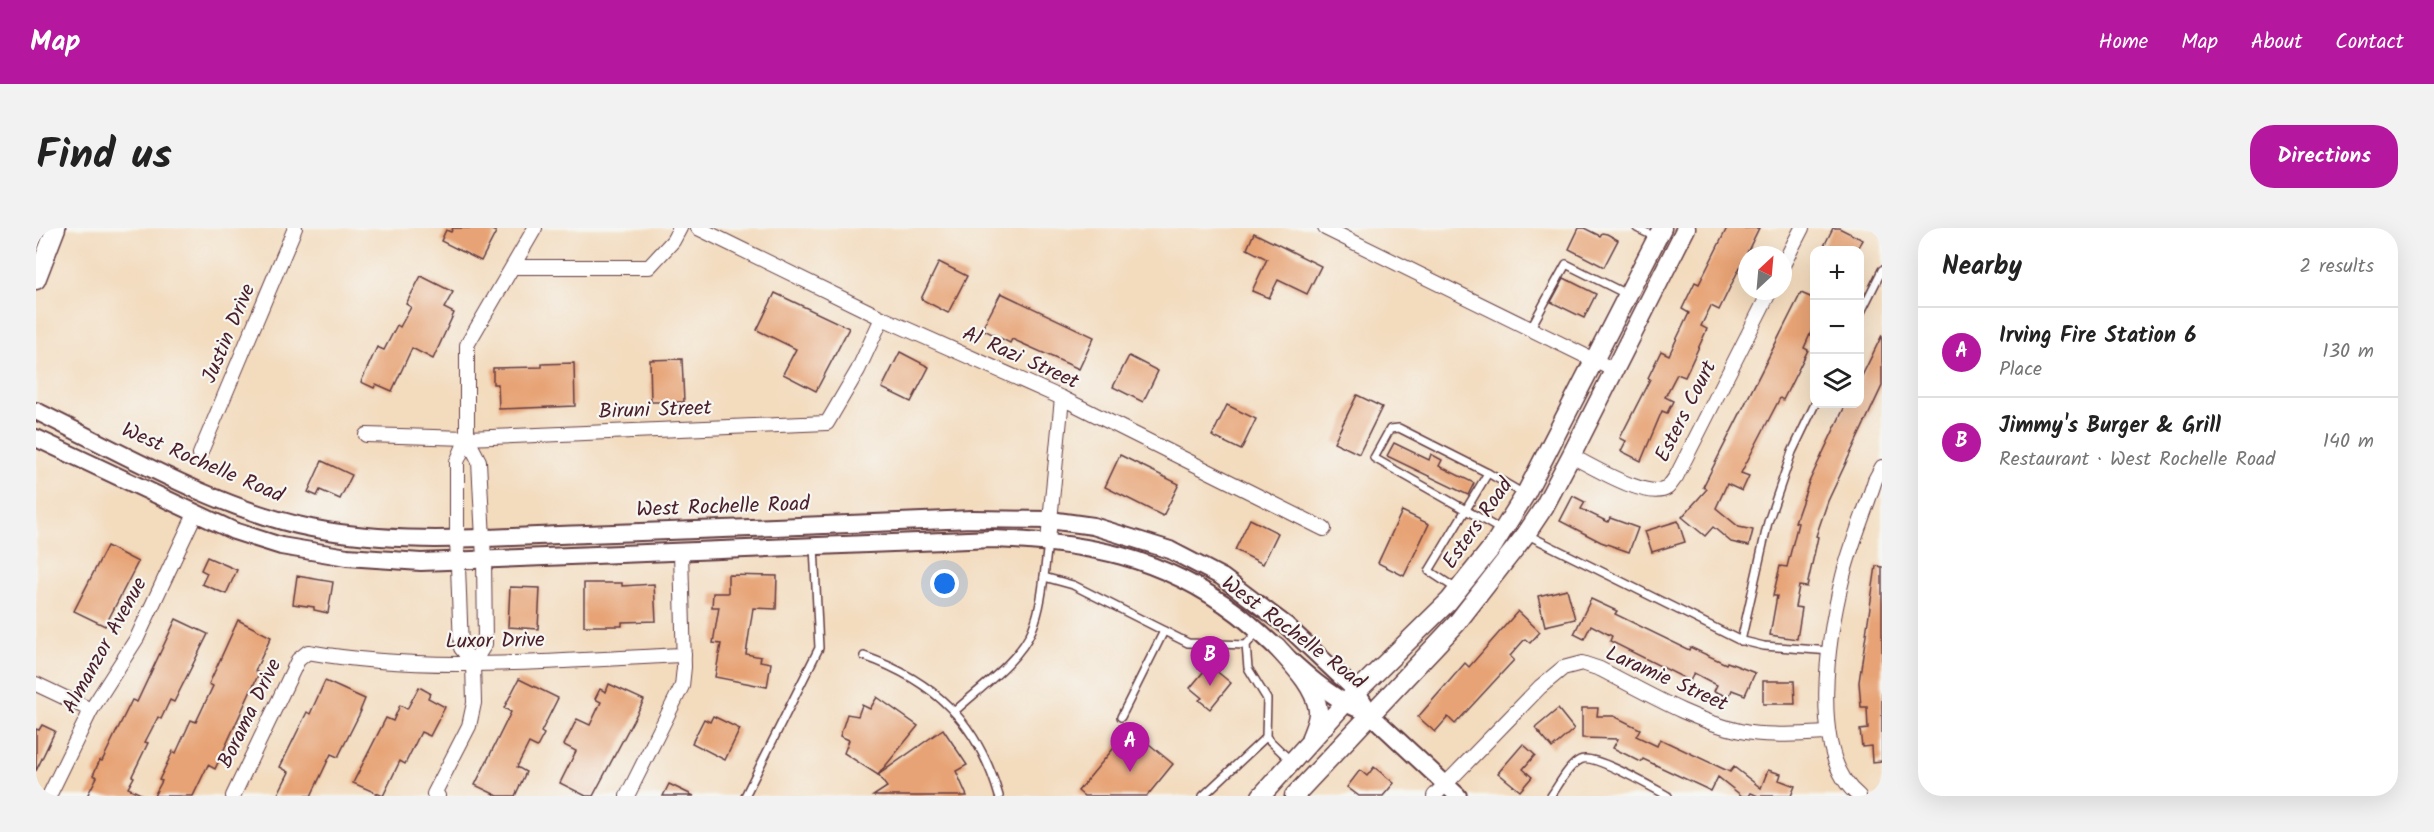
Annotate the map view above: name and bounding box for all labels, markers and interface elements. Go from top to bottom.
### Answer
text: Map [30,20,81,65]
text: Home [2099,26,2148,59]
text: Map [2181,26,2218,59]
text: About [2251,26,2302,59]
text: Contact [2335,26,2404,59]
text: Find us [36,123,172,190]
button: Directions [2250,125,2398,188]
north arrow [1738,246,1792,300]
map controls [1810,246,1864,408]
button: + [1810,246,1864,300]
text: Nearby [1942,246,2022,288]
text: 2 results [2299,251,2374,283]
street label: Justin Drive [194,278,265,389]
button: − [1810,300,1864,354]
street label: Al Razi Street [957,318,1085,399]
text: Irving Fire Station 6 [1999,319,2196,354]
text: A [1955,336,1968,368]
text: 130 m [2322,336,2374,368]
street label: Esters Court [1647,354,1726,468]
button: layers [1810,354,1864,408]
text: Place [1999,354,2042,386]
street label: Biruni Street [598,392,713,429]
text: Jimmy's Burger & Grill [1999,409,2221,444]
street label: West Rochelle Road [116,414,289,513]
text: B [1955,426,1968,458]
text: 140 m [2323,426,2374,458]
text: Restaurant · West Rochelle Road [1999,444,2275,476]
street label: Esters Road [1435,471,1522,576]
street label: West Rochelle Road [636,488,811,527]
street label: West Rochelle Road [1214,568,1373,699]
your location [930,569,959,598]
street label: Almanzor Avenue [54,571,157,720]
street label: Luxor Drive [445,624,545,659]
pin: B [1190,636,1230,686]
street label: Laramie Street [1600,638,1734,721]
street label: Borama Drive [210,653,291,774]
pin: A [1110,722,1150,772]

